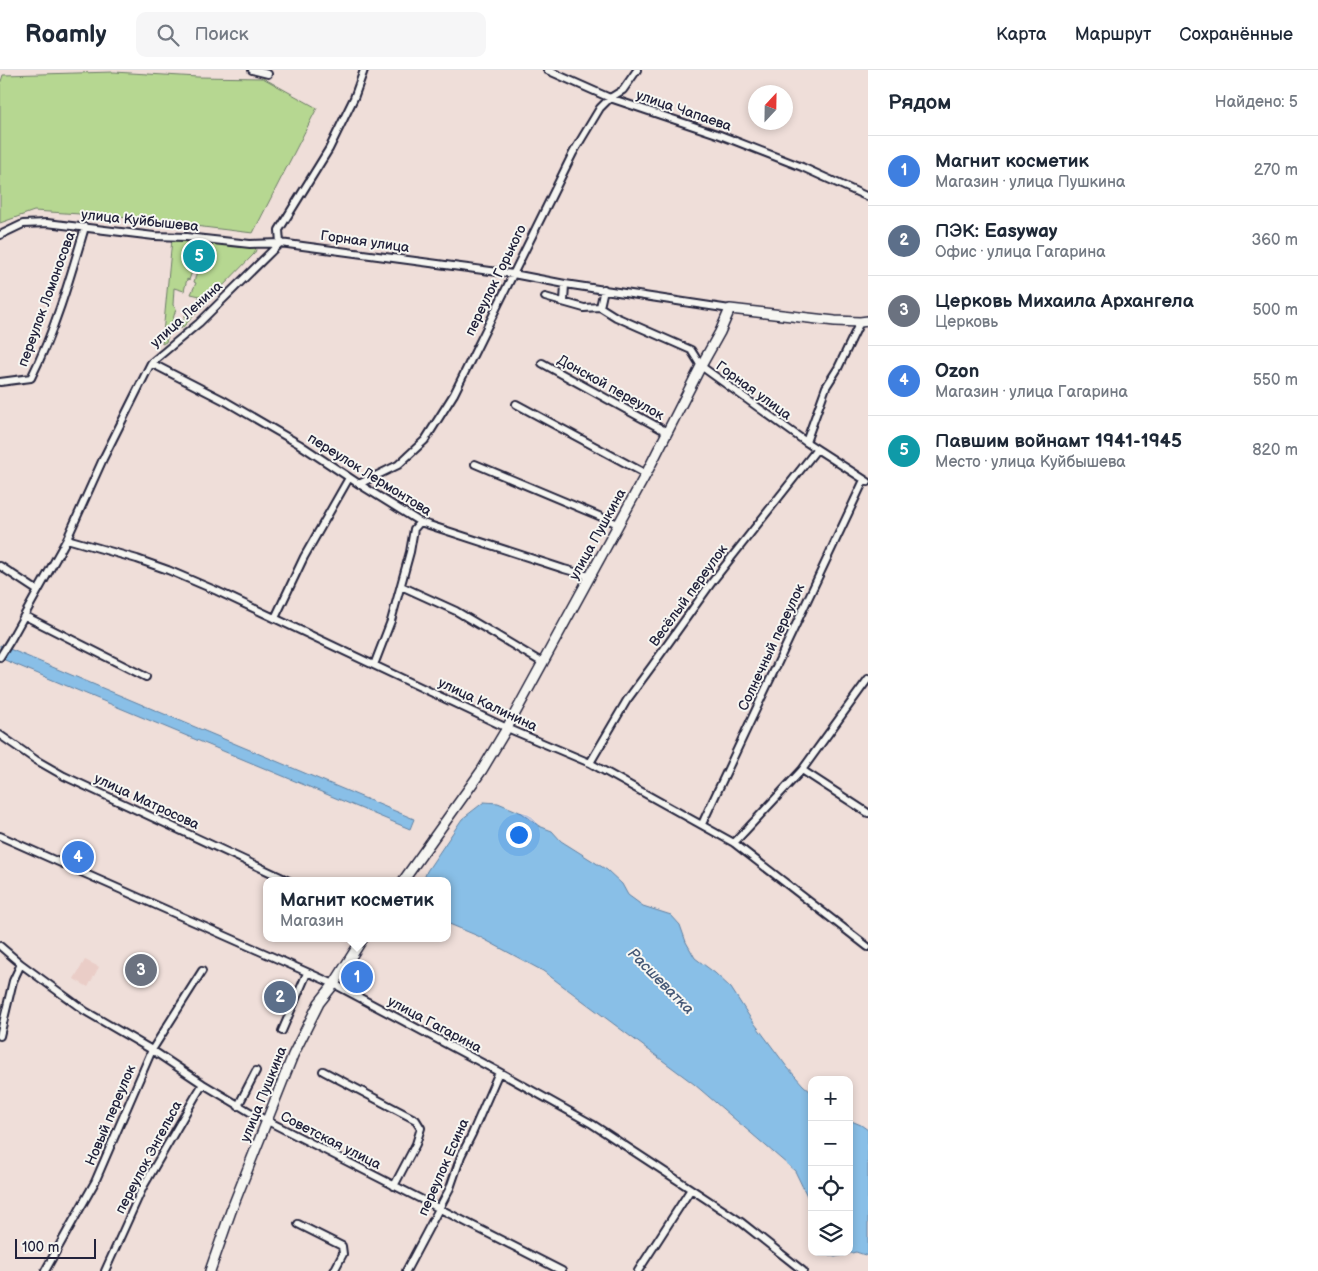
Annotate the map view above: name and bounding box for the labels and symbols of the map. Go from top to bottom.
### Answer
north arrow [748,85,793,130]
street label: улица Чапаева [634,86,735,135]
street label: улица Куйбышева [80,206,200,235]
street label: переулок Горького [461,222,530,338]
street label: Горная улица [319,227,411,256]
street label: переулок Ломоносова [14,229,79,369]
pin: 5 [183,237,215,275]
street label: улица Ленина [147,277,226,351]
street label: Донской переулок [555,351,667,424]
street label: Горная улица [713,357,795,424]
street label: переулок Лермонтова [305,429,435,520]
street label: улица Пушкина [565,485,630,583]
street label: Весёлый переулок [646,541,731,650]
street label: Солнечный переулок [735,581,809,713]
street label: улица Калинина [435,674,541,735]
street label: улица Матросова [92,770,203,834]
your location [506,822,532,848]
pin: 4 [62,838,94,876]
water label: Расшеватка [623,944,698,1019]
pin: 3 [125,951,157,989]
pin: 1 [341,958,373,996]
pin: 2 [264,978,296,1016]
street label: улица Гагарина [385,993,485,1057]
street label: улица Пушкина [237,1043,291,1145]
street label: Новый переулок [82,1062,140,1168]
street label: переулок Энгельса [112,1097,186,1217]
street label: Советская улица [278,1108,385,1173]
street label: переулок Есина [414,1115,473,1218]
scale bar [15,1236,96,1259]

